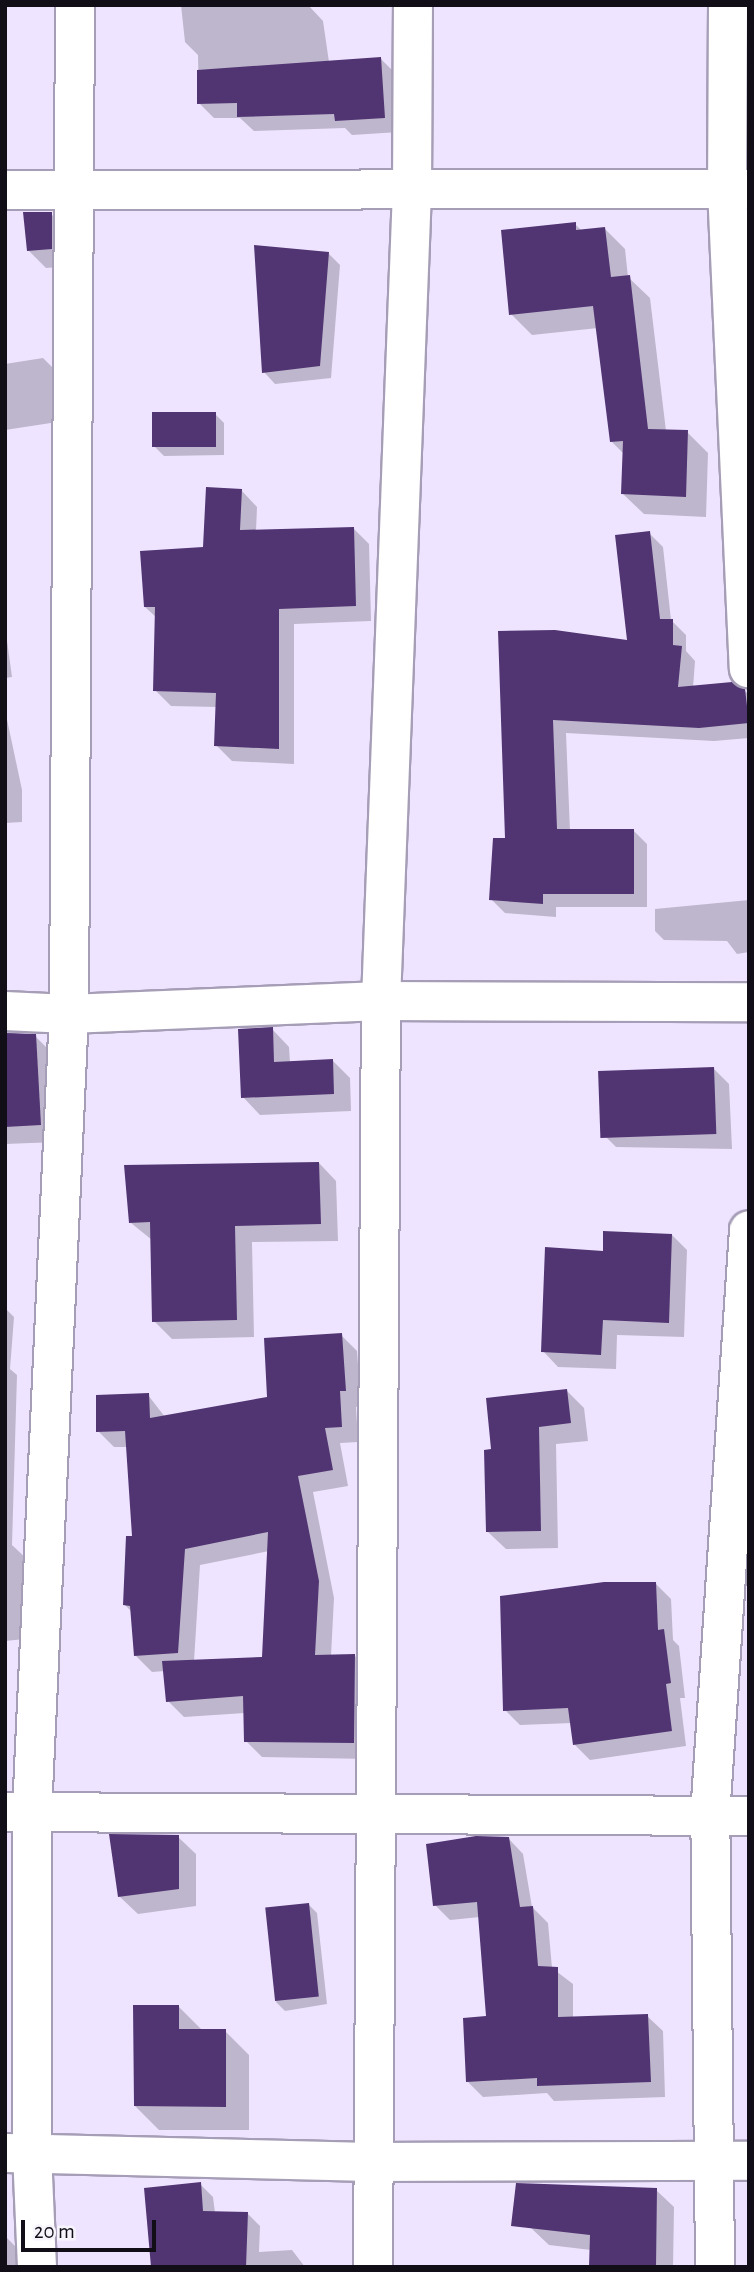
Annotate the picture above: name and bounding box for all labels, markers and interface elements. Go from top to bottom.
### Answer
scale bar [24,2206,159,2250]
text: 20 m [34,2221,75,2242]

